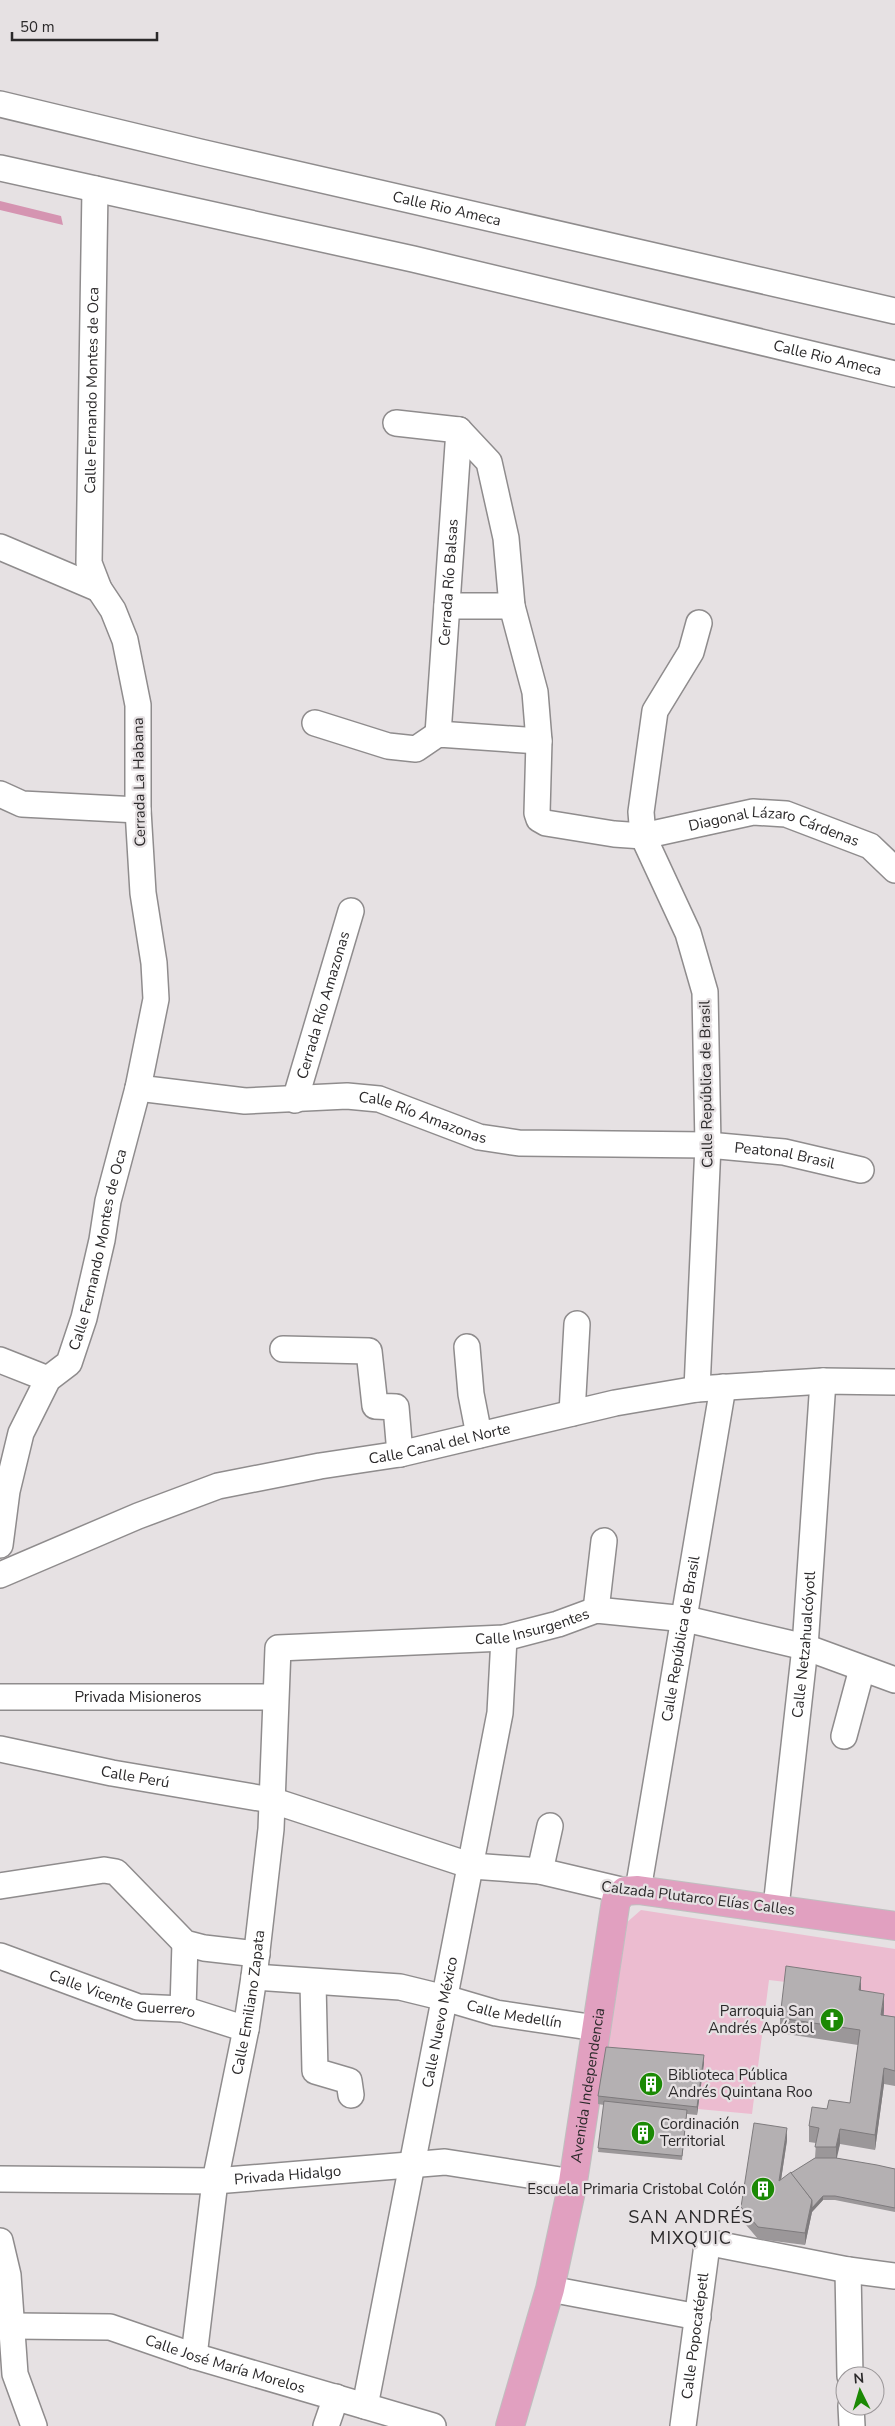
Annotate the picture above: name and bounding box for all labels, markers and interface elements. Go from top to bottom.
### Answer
scale bar [12,10,158,42]
text: 50 m [20,17,55,37]
street label: Calle Rio Ameca [391,186,503,231]
street label: Calle Fernando Montes de Oca [80,287,103,494]
street label: Calle Rio Ameca [771,335,884,380]
street label: Cerrada Río Balsas [434,518,463,647]
street label: Cerrada La Habana [128,717,150,847]
street label: Diagonal Lázaro Cárdenas [687,802,862,851]
street label: Cerrada Río Amazonas [292,929,354,1081]
street label: Calle República de Brasil [695,999,717,1168]
street label: Calle Río Amazonas [358,1087,488,1148]
street label: Peatonal Brasil [733,1137,838,1174]
street label: Calle Fernando Montes de Oca [64,1147,131,1353]
street label: Calle Canal del Norte [367,1418,512,1469]
street label: Calle República de Brasil [657,1554,704,1723]
street label: Calle Netzahualcóyotl [787,1570,820,1719]
street label: Calle Insurgentes [475,1603,592,1649]
street label: Privada Misioneros [74,1687,202,1707]
street label: Calle Perú [99,1761,171,1793]
street label: Calzada Plutarco Elías Calles [600,1876,796,1920]
street label: Calle Emiliano Zapata [227,1929,269,2077]
street label: Calle Nuevo México [417,1955,462,2089]
street label: Calle Vicente Guerrero [46,1965,198,2022]
street label: Calle Medellín [464,1995,563,2033]
place label: Parroquia San Andrés Apóstol [708,2001,815,2038]
street label: Avenida Independencia [566,2006,609,2164]
church icon: Parroquia San Andrés Apóstol [819,2007,845,2033]
place label: Biblioteca Pública Andrés Quintana Roo [668,2065,813,2102]
building icon: Biblioteca Pública Andrés Quintana Roo [638,2071,664,2097]
place label: Cordinación Territorial [660,2114,739,2151]
building icon: Cordinación Territorial [630,2120,656,2146]
street label: Privada Hidalgo [233,2161,342,2189]
building icon: Escuela Primaria Cristobal Colón [750,2176,776,2202]
place label: Escuela Primaria Cristobal Colón [527,2179,746,2199]
district label: SAN ANDRÉS MIXQUIC [628,2205,754,2250]
street label: Calle Popocatépetl [677,2271,713,2400]
street label: Calle José María Morelos [142,2330,308,2398]
north arrow [835,2366,885,2416]
text: N [853,2369,865,2388]

